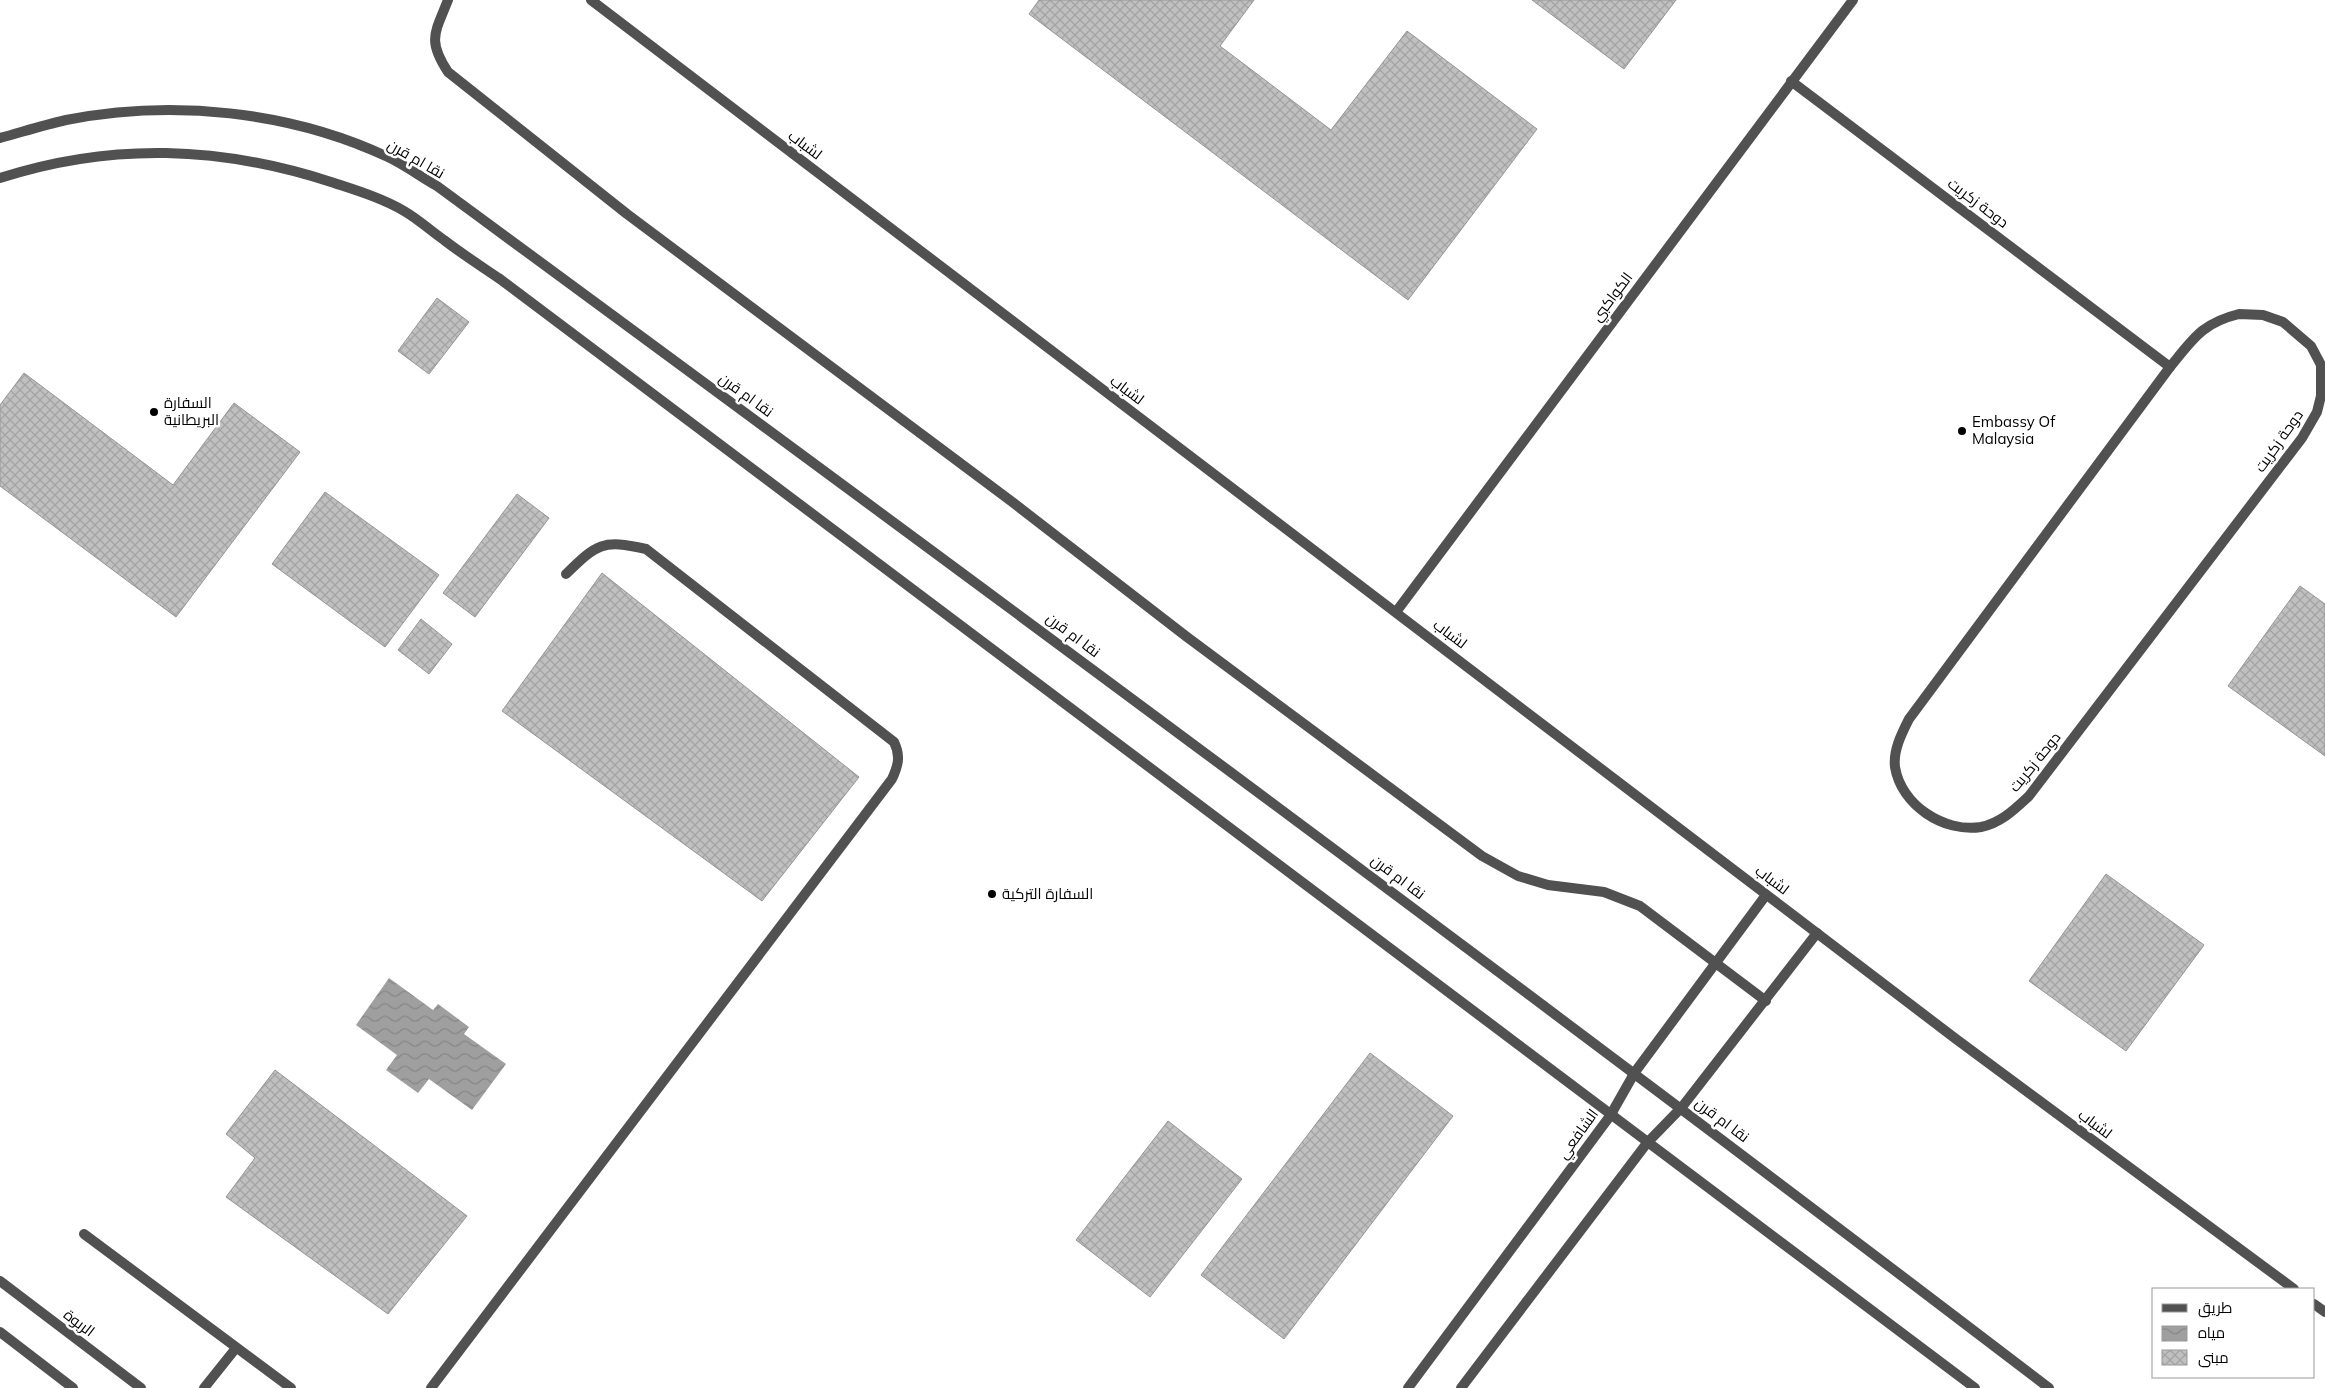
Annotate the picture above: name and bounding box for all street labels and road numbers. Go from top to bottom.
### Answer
street label: لشباب [785,126,826,164]
street label: نقا ام قرن [384,135,448,183]
street label: دوحة زكريت [1944,173,2013,232]
street label: الكواكبي [1587,268,1639,327]
street label: نقا ام قرن [715,368,777,422]
street label: لشباب [1107,371,1148,409]
street label: دوحة زكريت [2250,406,2307,475]
street label: نقا ام قرن [1042,608,1104,662]
street label: لشباب [1430,615,1471,653]
street label: دوحة زكريت [2005,728,2065,795]
street label: نقا ام قرن [1367,850,1429,904]
street label: لشباب [1752,861,1793,899]
street label: نقا ام قرن [1691,1093,1753,1147]
street label: الشافعي [1553,1105,1605,1164]
street label: لشباب [2075,1105,2116,1143]
street label: الربوة [60,1305,99,1340]

